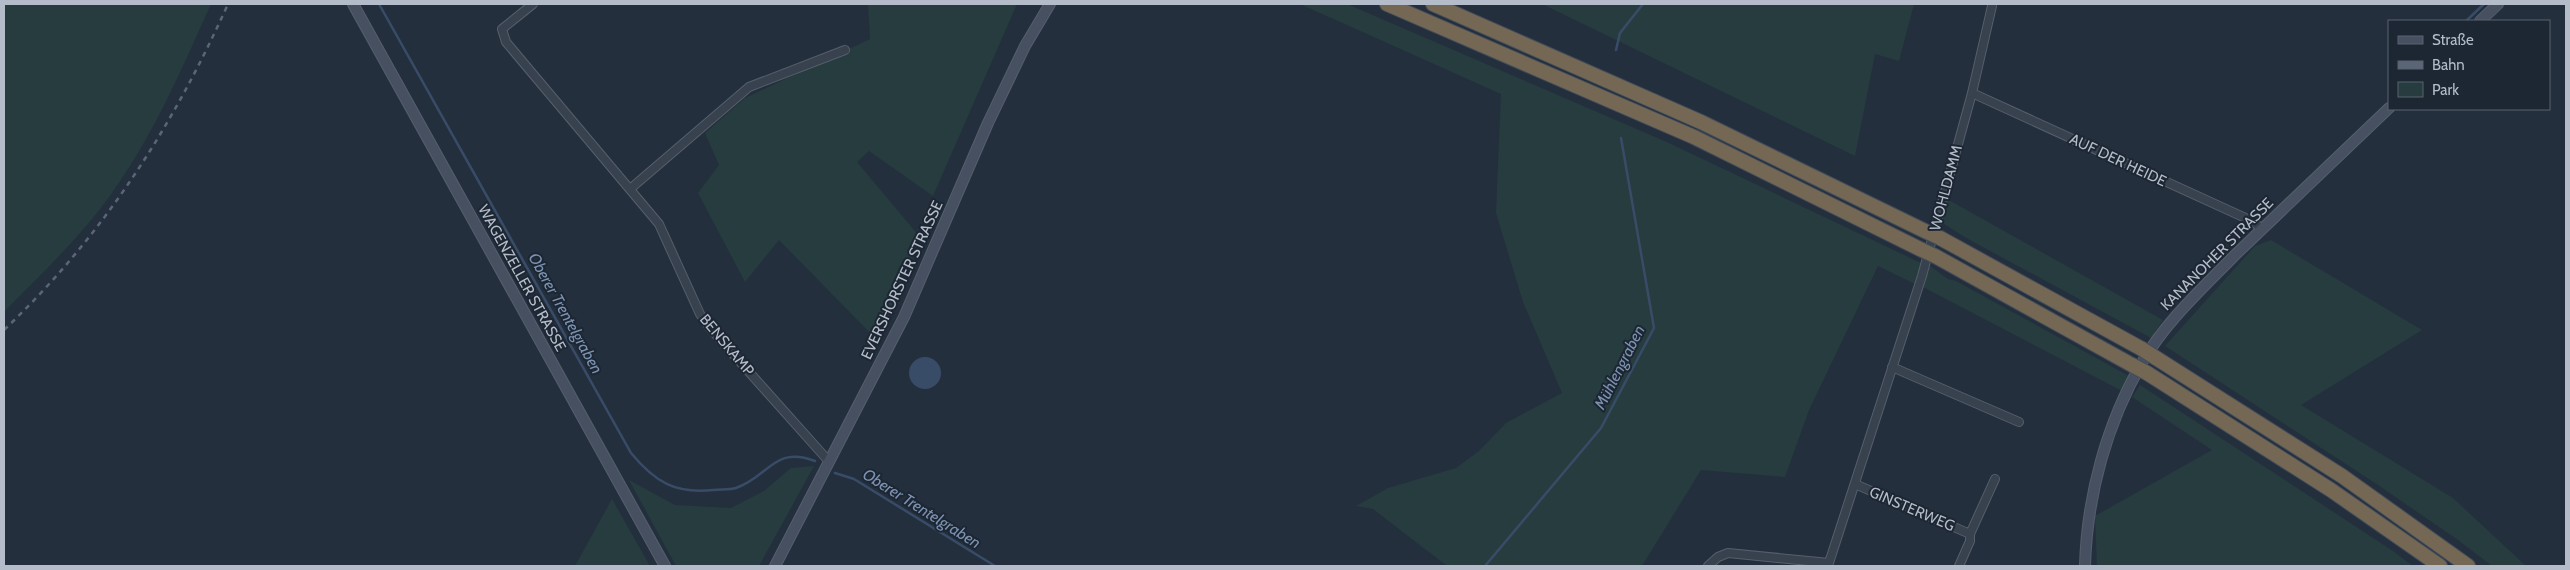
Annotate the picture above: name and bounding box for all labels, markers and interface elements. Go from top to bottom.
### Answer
legend [2388,20,2550,110]
text: Straße [2432,31,2474,49]
text: Bahn [2432,56,2465,74]
text: Park [2432,81,2459,99]
street label: AUF DER HEIDE [2067,130,2169,190]
street label: WOHLDAMM [1926,143,1966,233]
street label: KANANOHER STRASSE [2157,194,2277,314]
street label: EVERSHORSTER STRASSE [857,198,947,362]
street label: WAGENZELLER STRASSE [474,202,570,354]
water label: Oberer Trentelgraben [524,250,607,377]
street label: BENSKAMP [696,310,758,380]
water label: Mühlengraben [1590,322,1649,413]
water label: Oberer Trentelgraben [859,465,984,552]
street label: GINSTERWEG [1867,483,1957,535]

